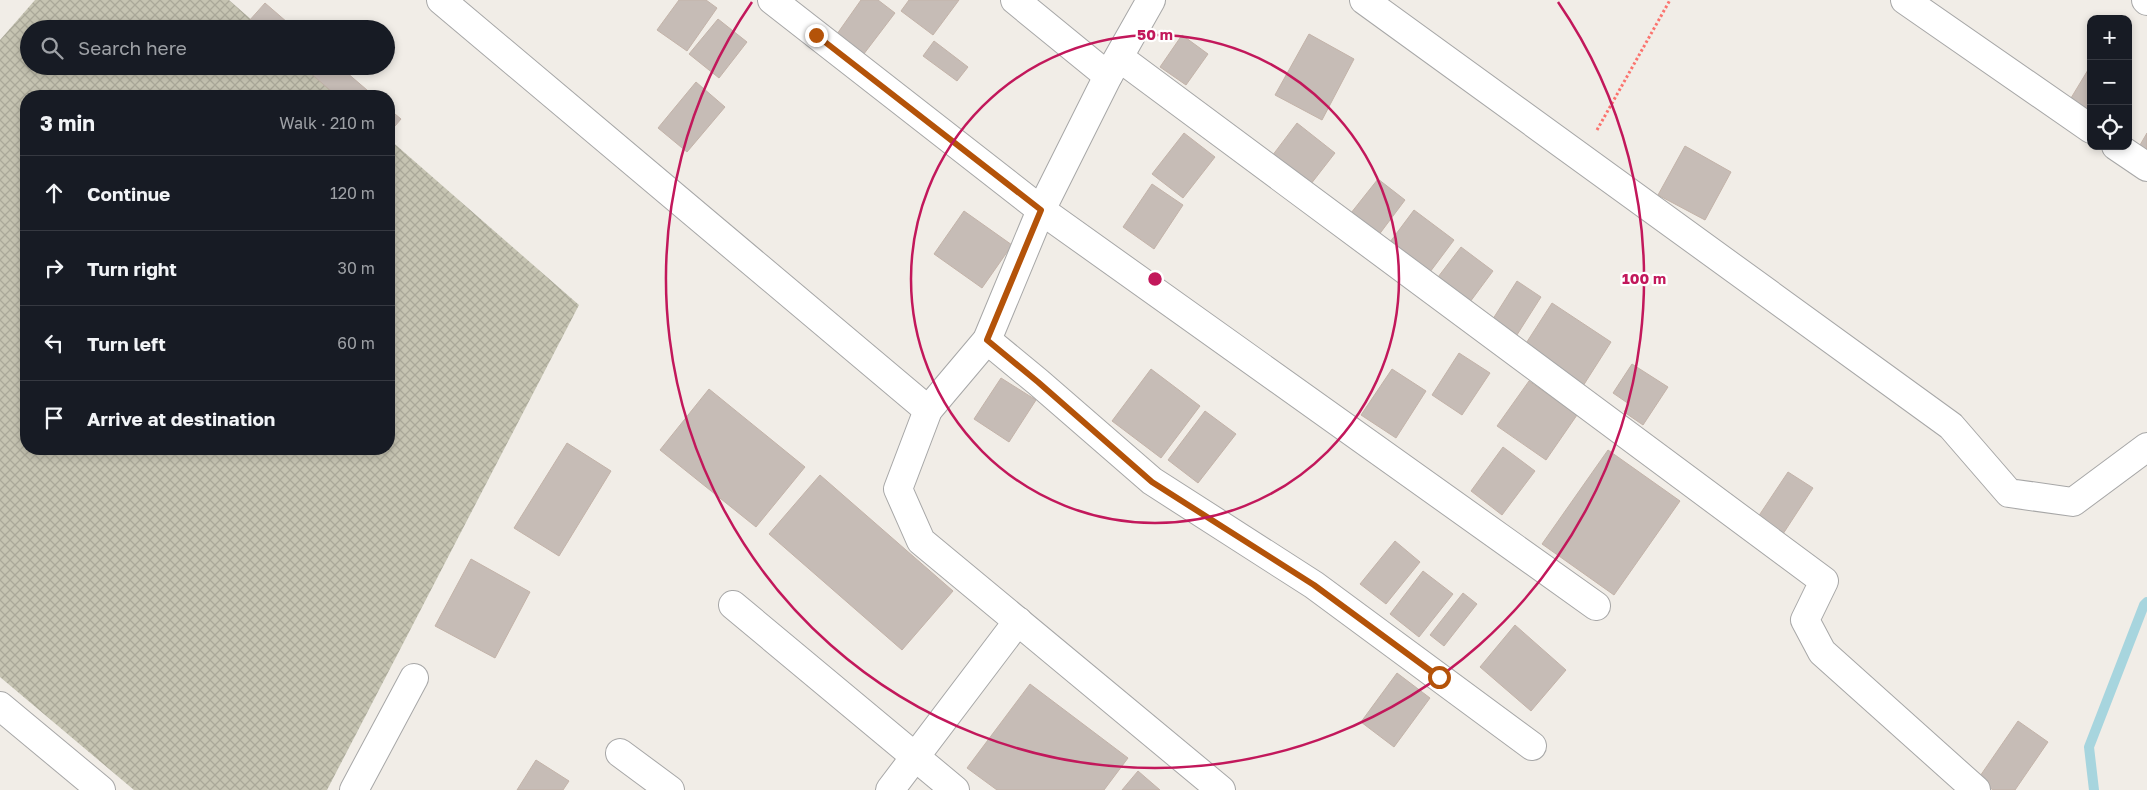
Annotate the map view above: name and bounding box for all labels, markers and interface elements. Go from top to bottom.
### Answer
map controls [2087,15,2132,150]
button: + [2087,15,2132,60]
search box [20,20,395,75]
route end [805,24,828,47]
text: 50 m [1137,25,1173,43]
icon: search [38,34,66,62]
text: Search here [78,36,187,59]
button: − [2087,60,2132,105]
button: locate [2087,105,2132,150]
text: 3 min [40,110,95,136]
text: Walk · 210 m [279,113,375,133]
icon: ahead [40,179,68,207]
text: Continue [87,182,170,205]
text: 120 m [330,183,375,203]
icon: right [40,254,68,282]
text: Turn right [87,257,177,280]
text: 30 m [338,258,375,278]
text: 100 m [1622,269,1666,287]
centre of rings [1146,270,1164,288]
icon: left [40,329,68,357]
text: Turn left [87,332,166,355]
text: 60 m [337,333,375,353]
icon: arrive [40,404,68,432]
text: Arrive at destination [87,407,275,430]
route start [1428,666,1451,689]

